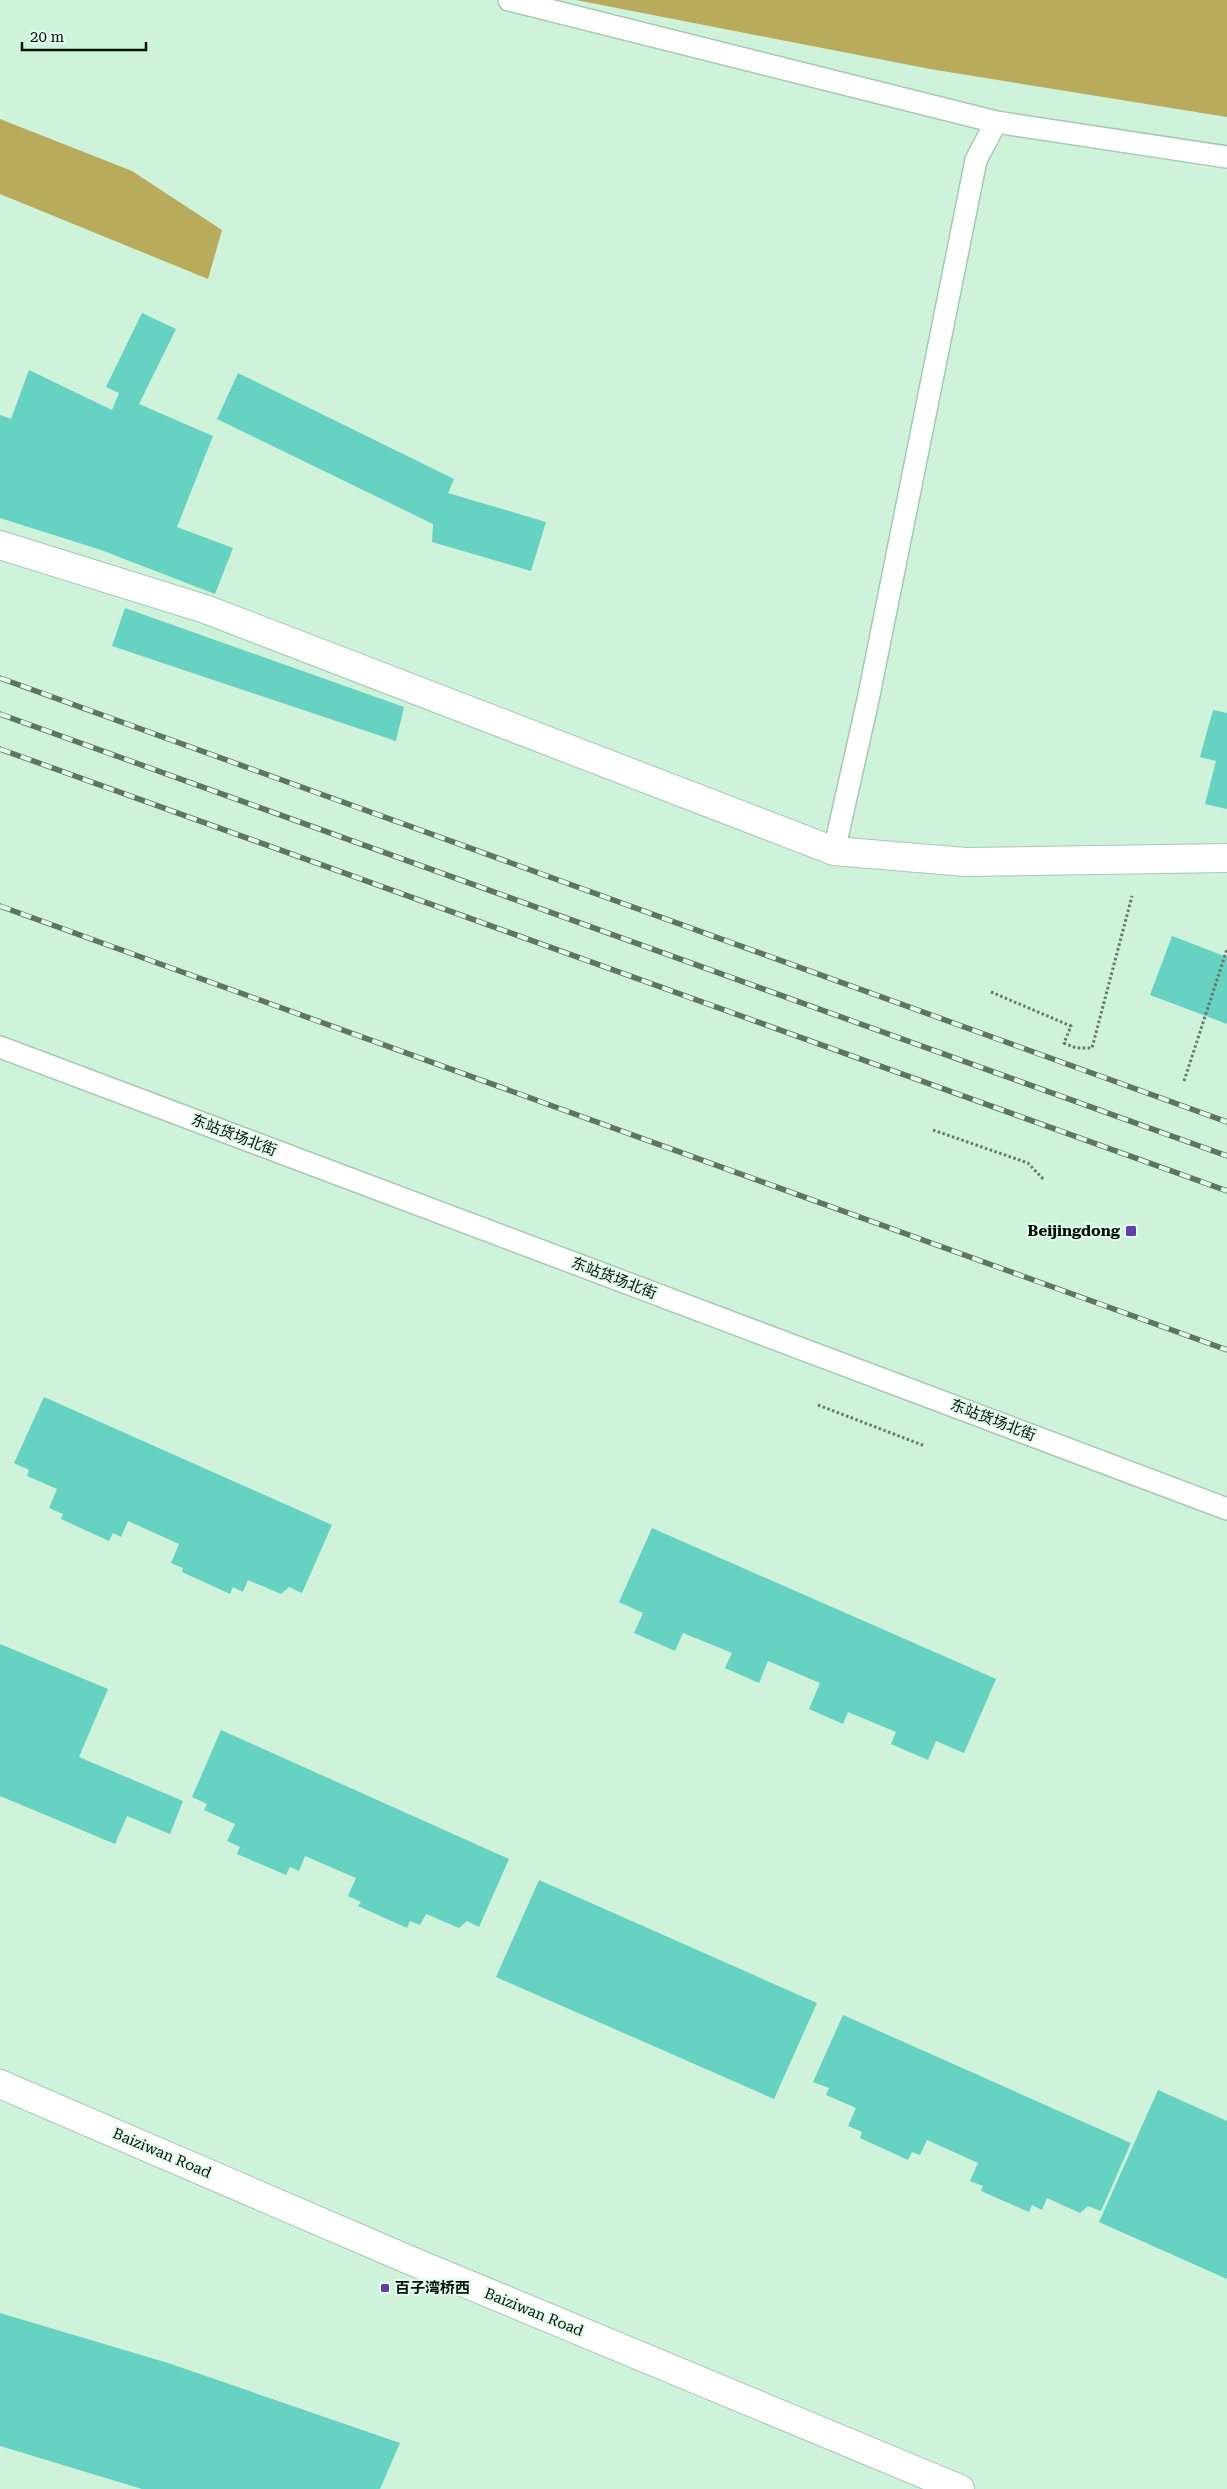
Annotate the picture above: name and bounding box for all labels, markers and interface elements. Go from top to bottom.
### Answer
scale bar [22,20,146,52]
text: 20 m [30,28,65,46]
street label: 东站货场北街 [189,1110,279,1160]
place label: Beijingdong [1028,1222,1121,1240]
marker: Beijingdong [1124,1224,1138,1238]
street label: 东站货场北街 [569,1253,659,1303]
street label: 东站货场北街 [948,1395,1038,1445]
street label: Baiziwan Road [110,2124,214,2182]
place label: 百子湾桥西 [395,2279,470,2297]
marker: 百子湾桥西 [379,2282,391,2294]
street label: Baiziwan Road [482,2284,587,2340]

